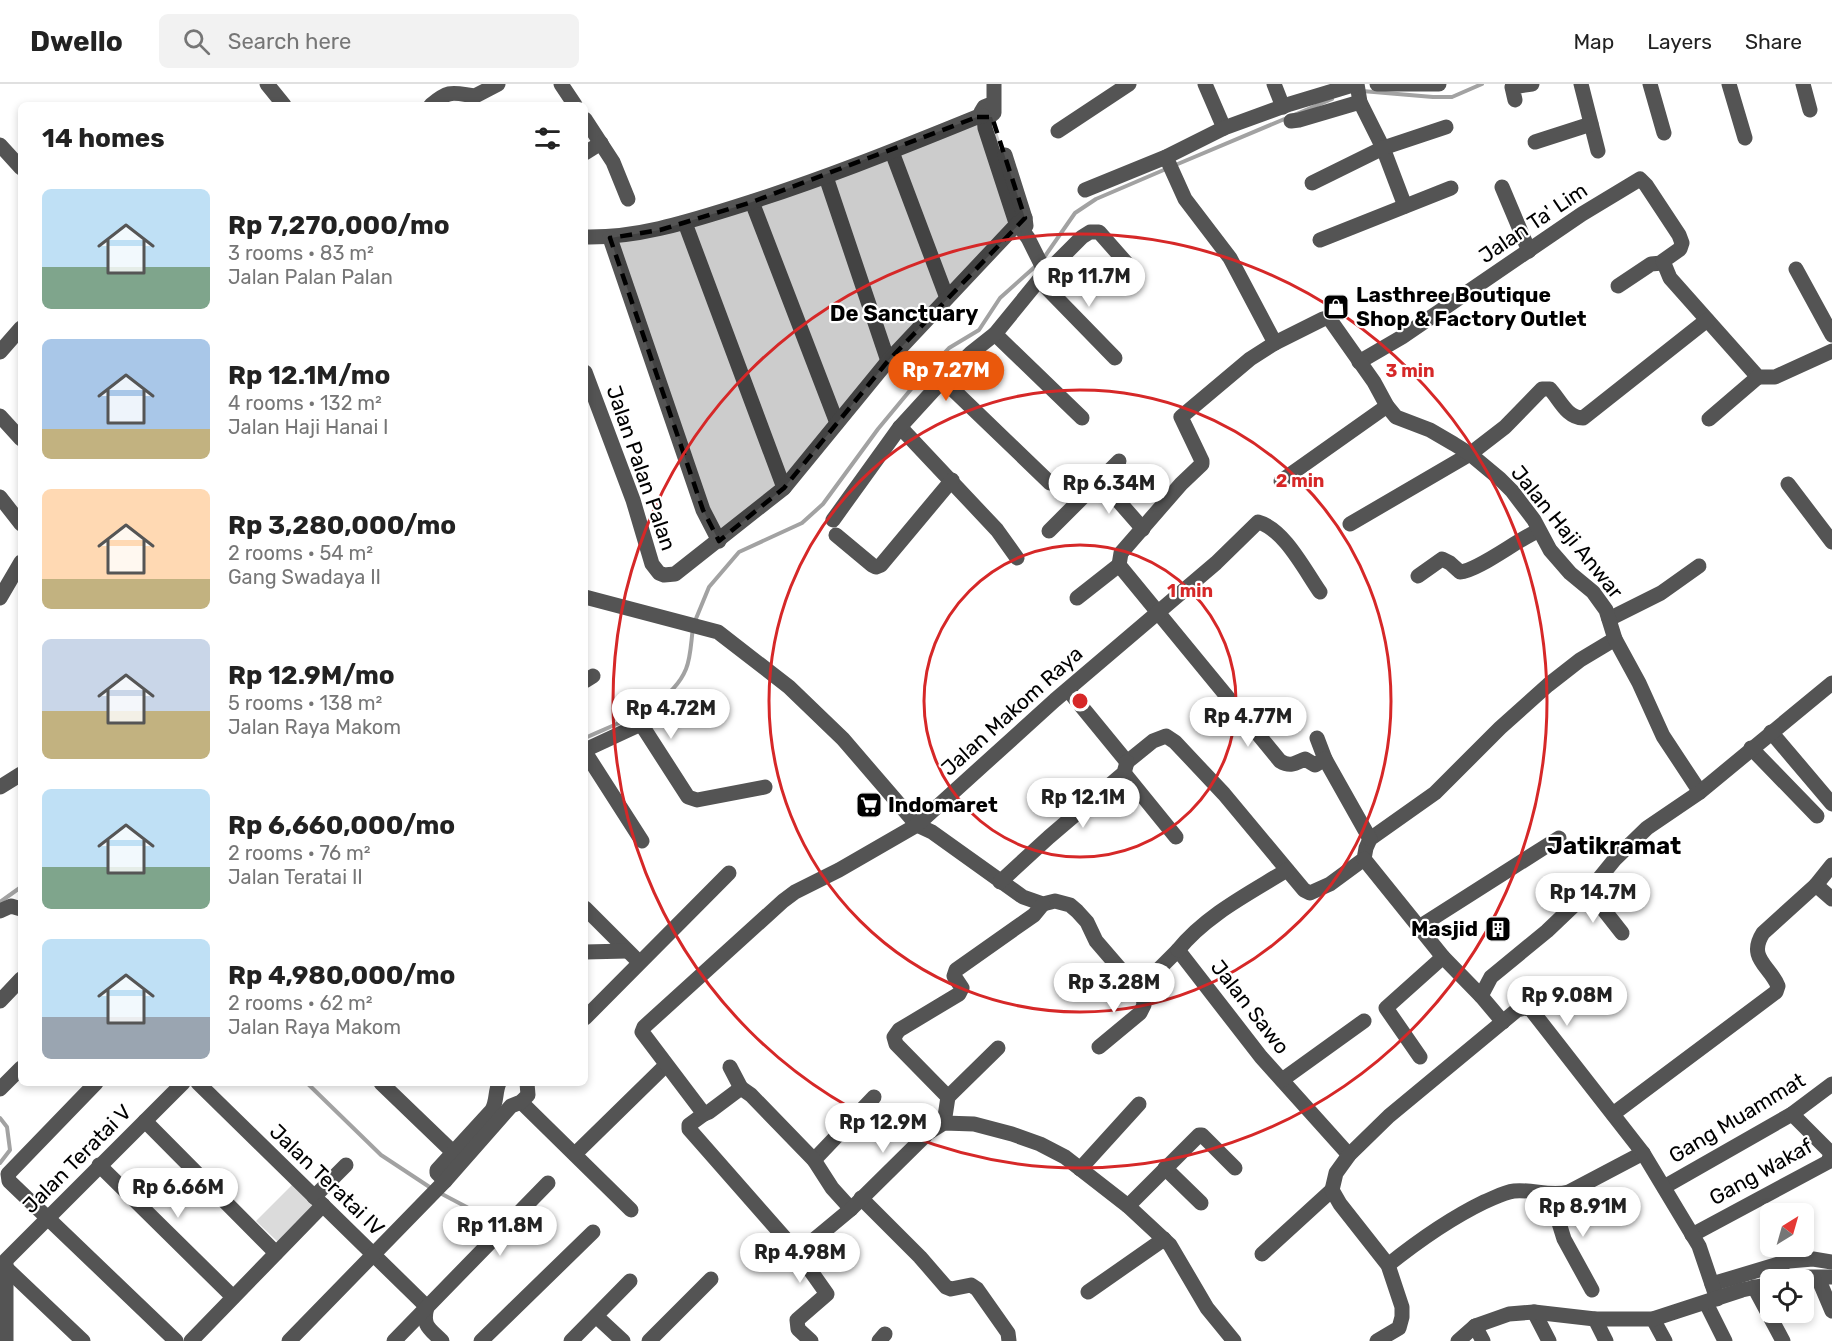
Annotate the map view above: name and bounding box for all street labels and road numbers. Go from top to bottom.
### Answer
street label: Jalan Ta' Lim [1474,177,1592,268]
street label: Jalan Palan Palan [601,382,681,554]
street label: Jalan Haji Anwar [1506,460,1629,603]
street label: Jalan Makom Raya [936,641,1088,781]
street label: Jalan Sawo [1206,955,1295,1059]
street label: Gang Muammat [1664,1067,1809,1168]
street label: Jalan Teratai V [17,1099,136,1218]
street label: Jalan Teratai IV [265,1119,390,1241]
street label: Gang Wakaf [1705,1133,1817,1210]

